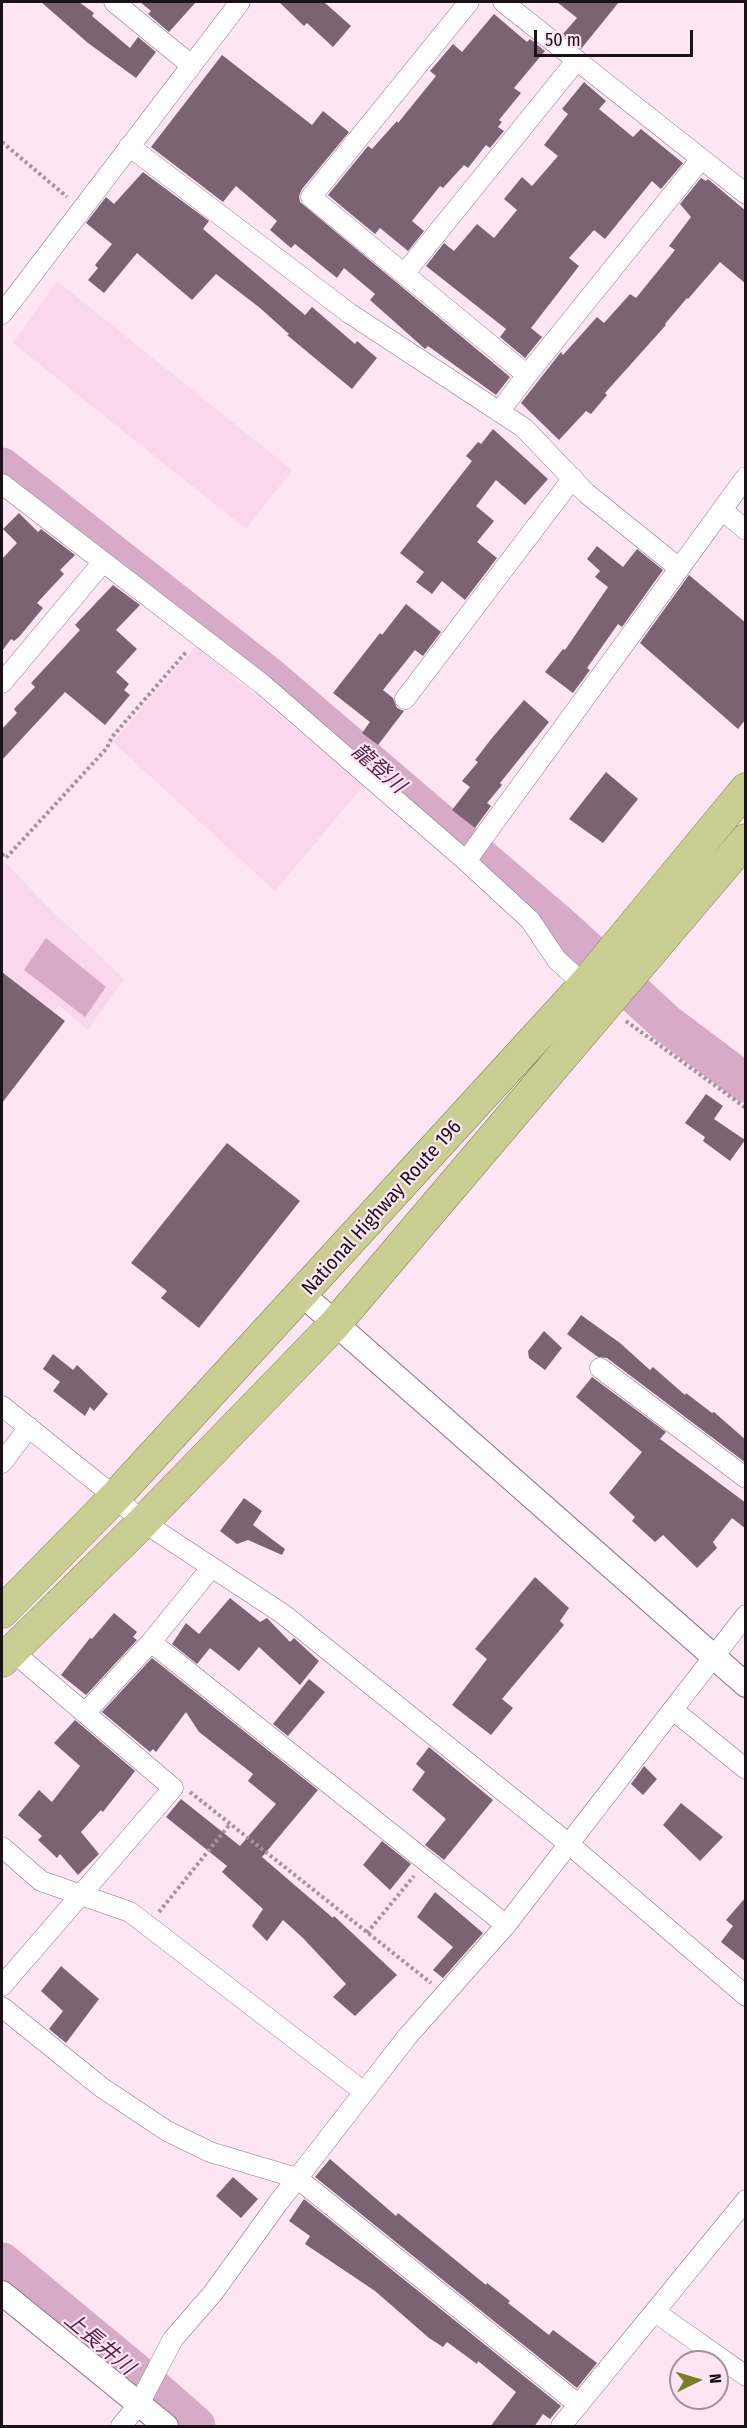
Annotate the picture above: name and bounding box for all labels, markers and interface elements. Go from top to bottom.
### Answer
scale bar [537,18,696,56]
text: 50 m [545,29,581,51]
water label: 龍登川 [346,739,410,799]
street label: National Highway Route 196 [297,1116,467,1300]
water label: 上長井川 [59,2307,139,2381]
north arrow [669,2350,729,2410]
text: N [706,2373,725,2384]

